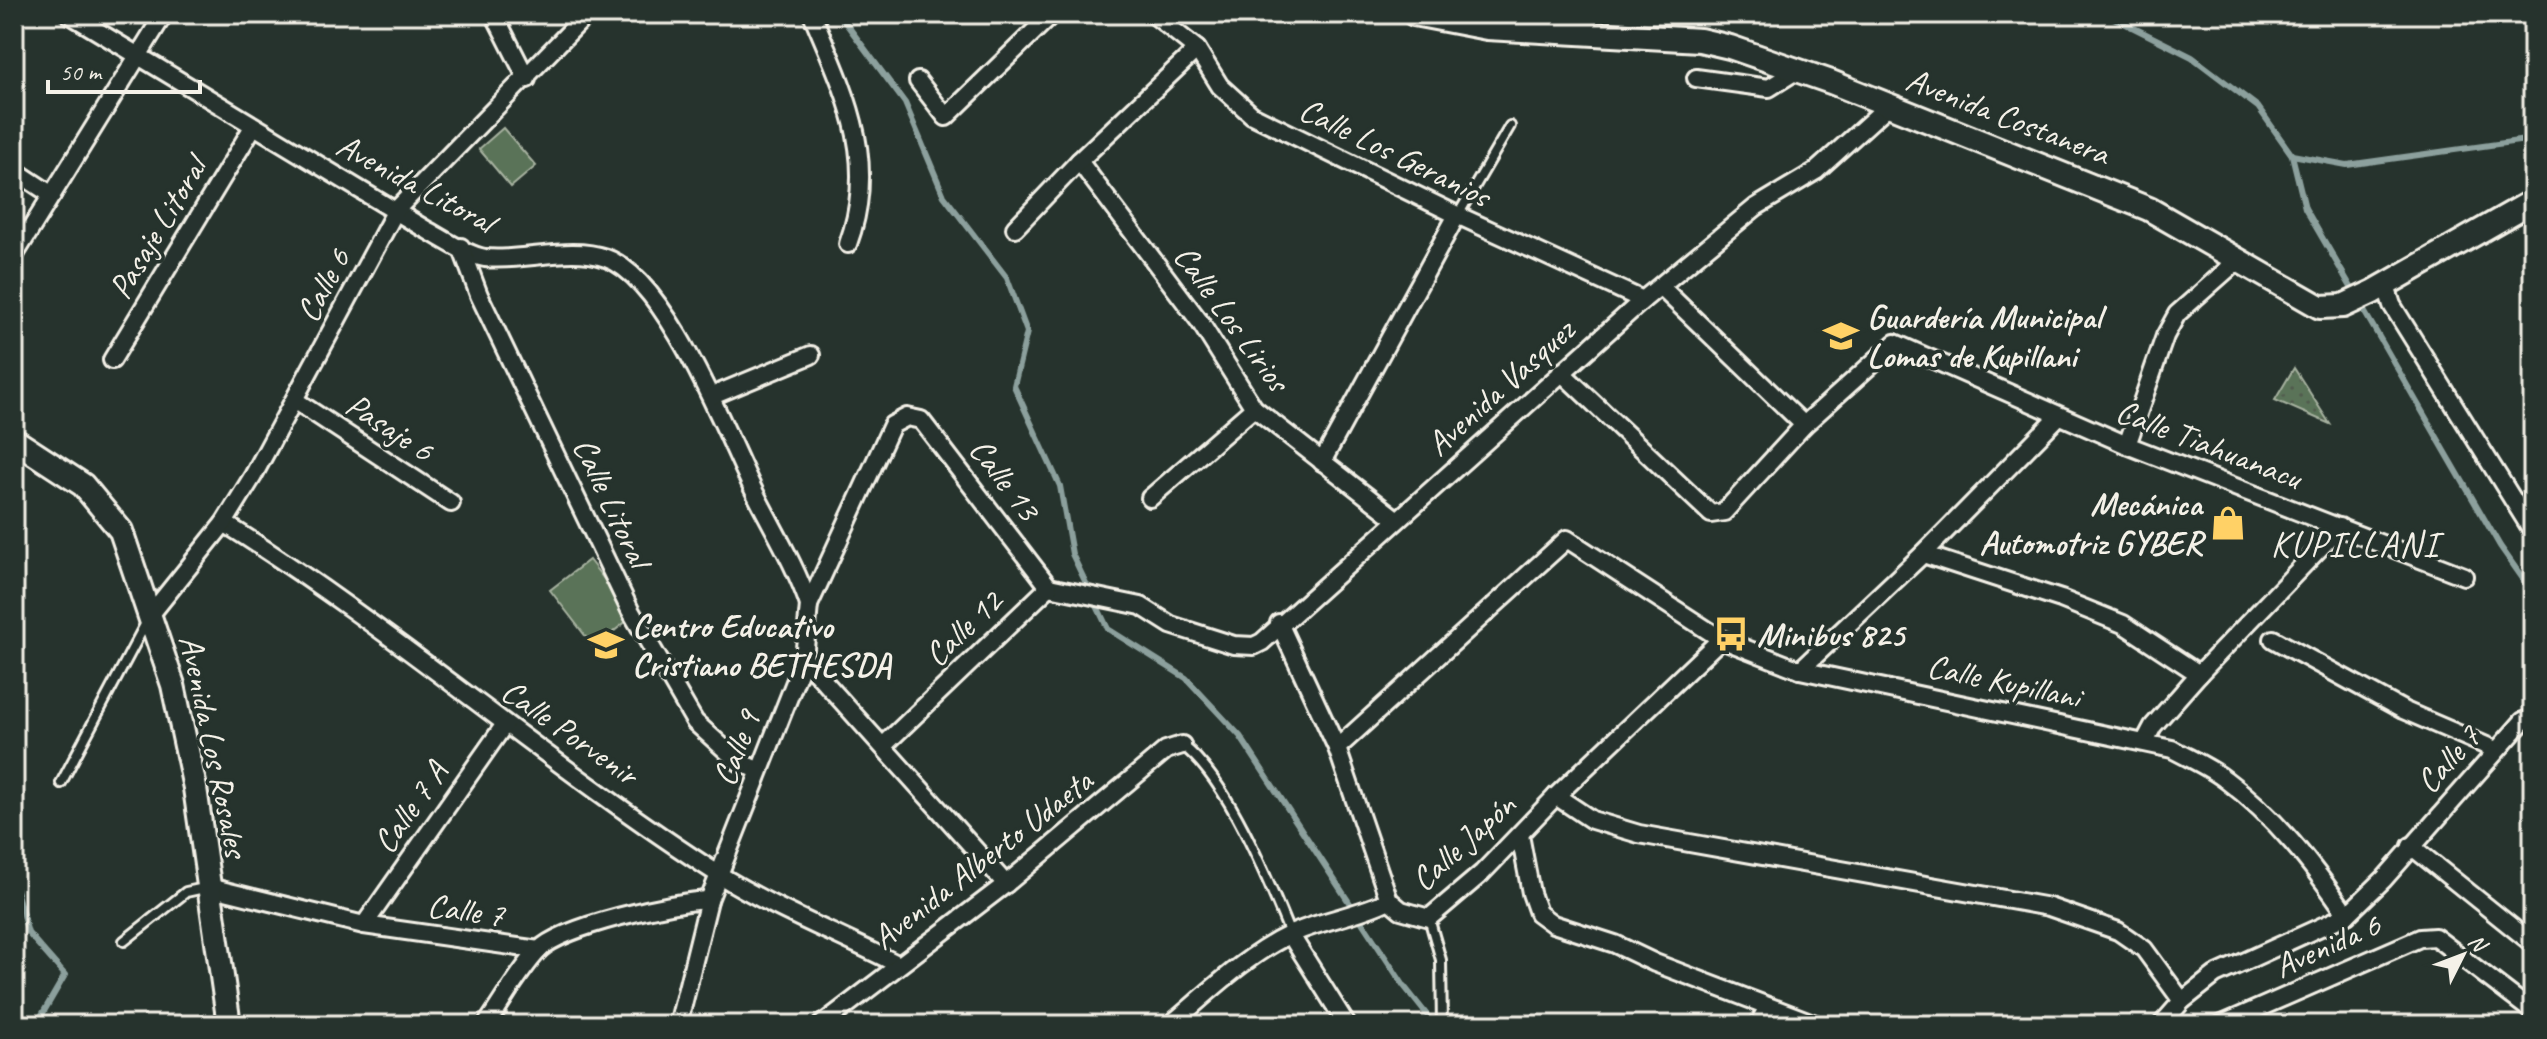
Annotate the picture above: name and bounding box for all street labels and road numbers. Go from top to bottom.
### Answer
street label: Avenida Costanera [1900,58,2118,175]
street label: Calle Los Geranios [1293,87,1501,218]
street label: Avenida Litoral [330,123,508,245]
street label: Pasaje Litoral [98,144,219,306]
street label: Calle Los Lirios [1164,236,1301,402]
street label: Calle 6 [286,239,361,329]
street label: Avenida Vasquez [1417,308,1585,465]
street label: Pasaje 6 [338,383,443,472]
street label: Calle Tiahuanacu [2110,389,2310,500]
street label: Calle 13 [960,429,1052,531]
street label: Calle Litoral [563,431,663,579]
street label: Calle 12 [915,579,1013,676]
street label: Avenida Los Rosales [170,631,259,864]
street label: Calle Kupillani [1924,644,2089,719]
street label: Calle Porvenir [493,669,649,796]
street label: Calle 9 [702,702,771,792]
street label: Calle 7 [2406,715,2491,802]
street label: Calle 7 A [363,751,458,861]
street label: Avenida Alberto Udaeta [863,758,1103,959]
street label: Calle Japón [1402,783,1526,900]
street label: Calle 7 [425,883,509,937]
street label: Avenida 6 [2267,902,2388,987]

